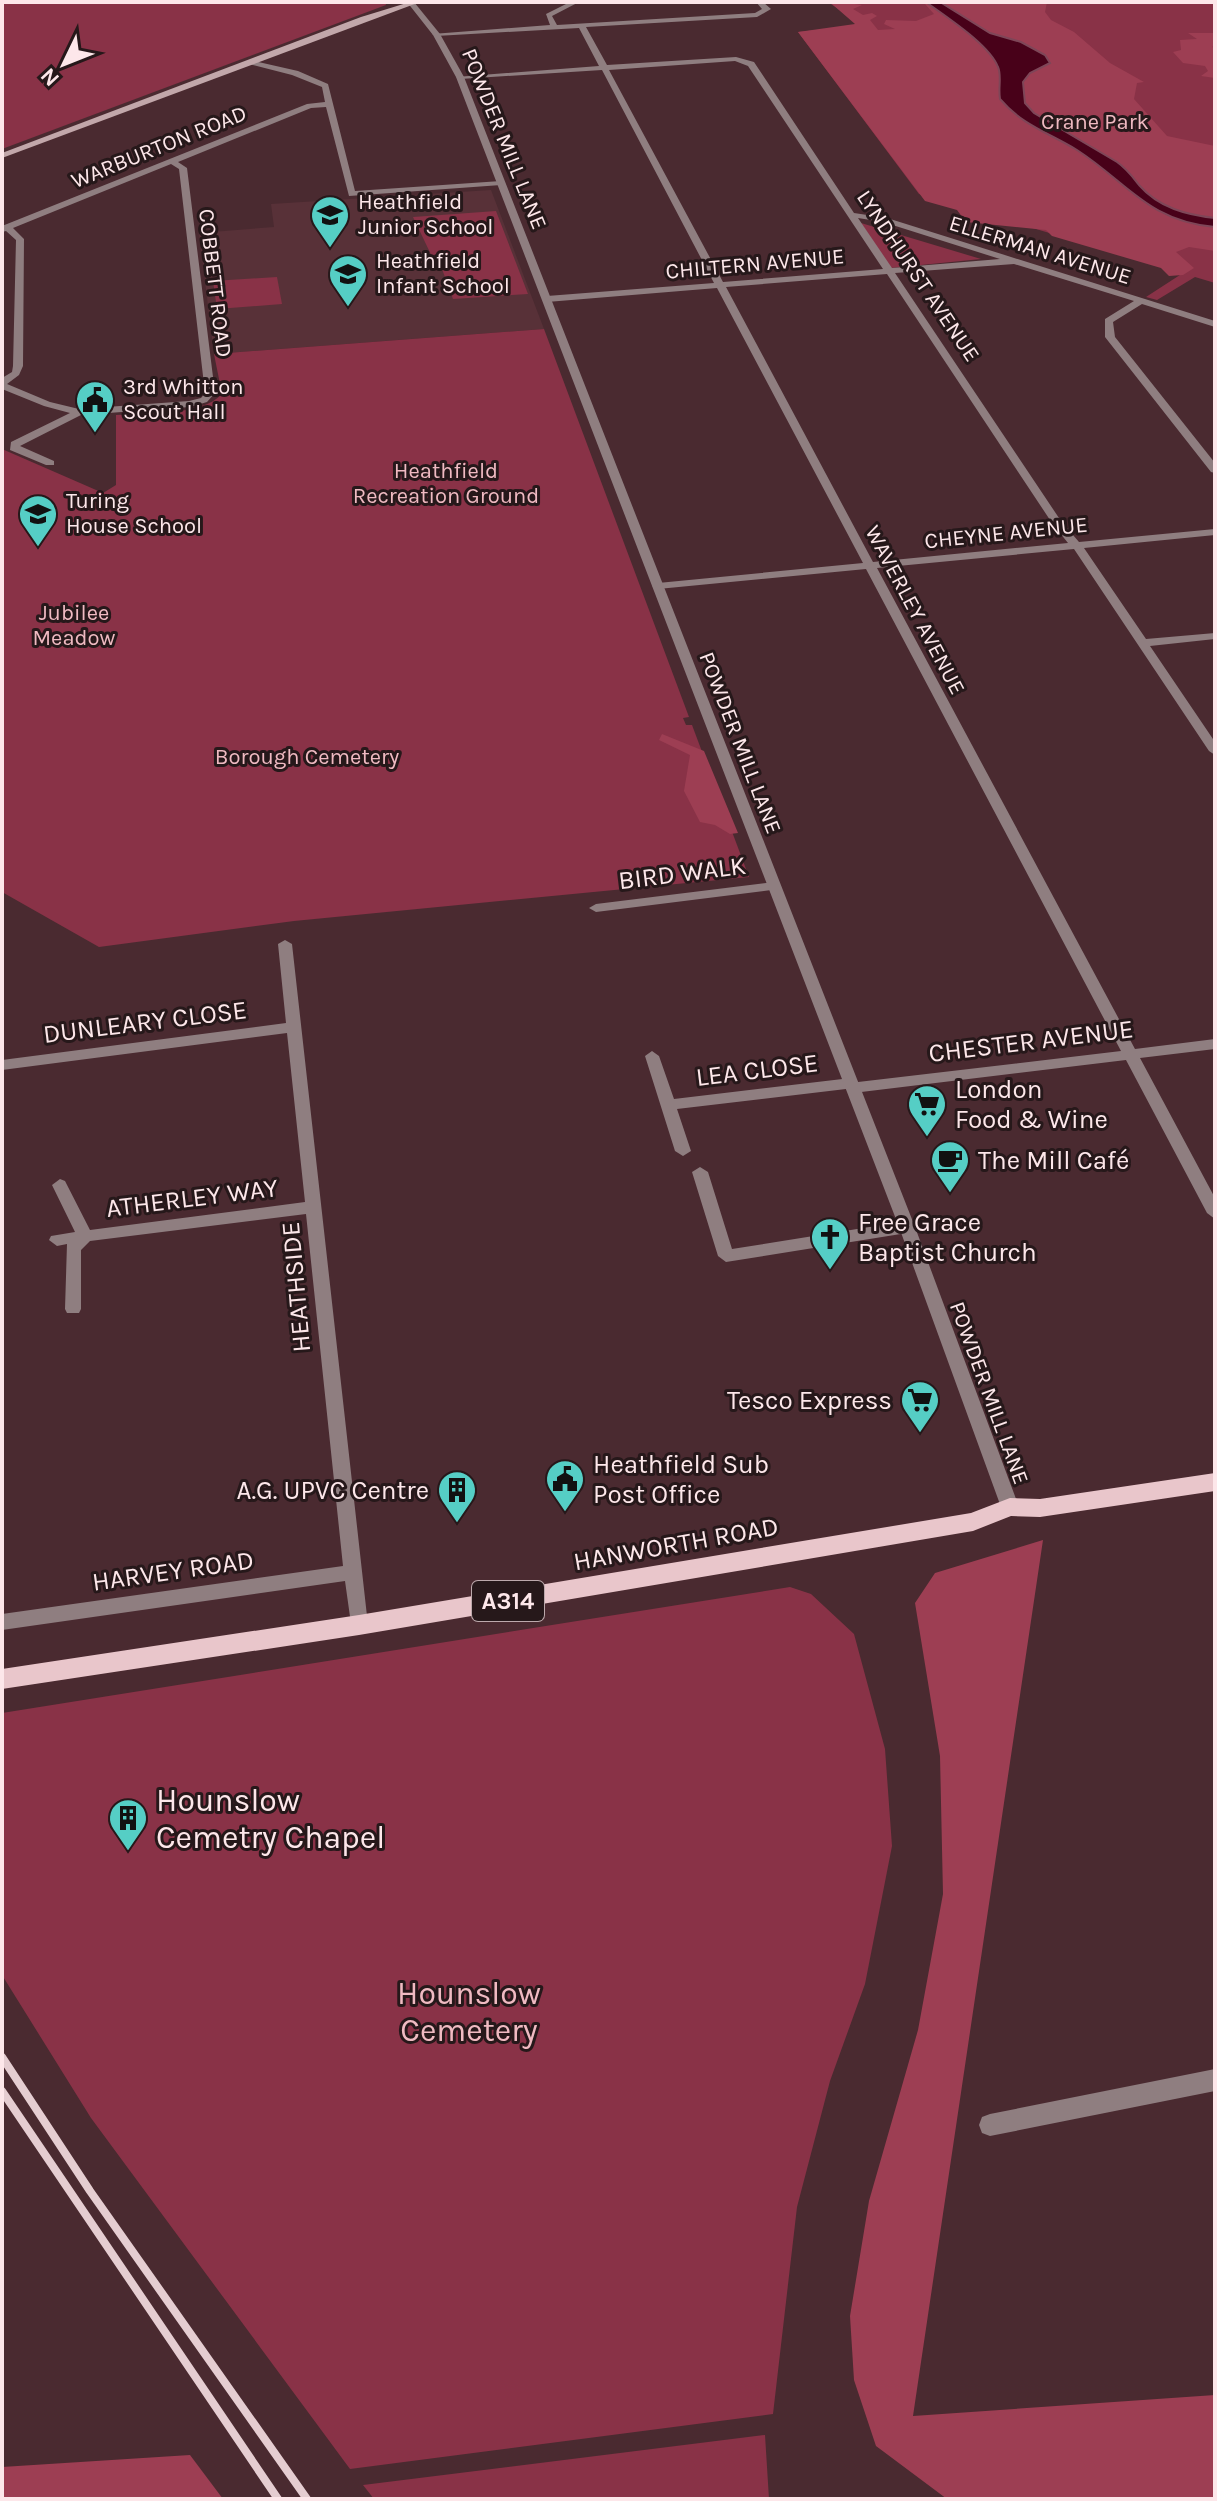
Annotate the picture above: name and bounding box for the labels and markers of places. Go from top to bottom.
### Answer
place label: Heathfield Junior School [358,189,493,240]
school or university icon: Heathfield Junior School [309,194,351,249]
place label: Heathfield Infant School [376,248,510,299]
school or university icon: Heathfield Infant School [327,253,369,308]
place label: 3rd Whitton Scout Hall [123,374,244,425]
public building icon: 3rd Whitton Scout Hall [74,379,116,434]
place label: Turing House School [66,488,202,539]
school or university icon: Turing House School [17,493,59,548]
place label: London Food & Wine [955,1074,1108,1135]
supermarket icon: London Food & Wine [906,1083,948,1138]
cafe icon: The Mill Café [929,1139,971,1194]
place label: The Mill Café [978,1145,1129,1176]
place label: Free Grace Baptist Church [858,1207,1037,1268]
church icon: Free Grace Baptist Church [809,1216,851,1271]
supermarket icon: Tesco Express [899,1379,941,1434]
place label: Tesco Express [727,1385,892,1416]
place label: Heathfield Sub Post Office [593,1449,769,1510]
public building icon: Heathfield Sub Post Office [544,1458,586,1513]
building icon: A.G. UPVC Centre [436,1469,478,1524]
place label: A.G. UPVC Centre [236,1475,429,1506]
place label: Hounslow Cemetry Chapel [156,1782,385,1856]
building icon: Hounslow Cemetry Chapel [107,1797,149,1852]

